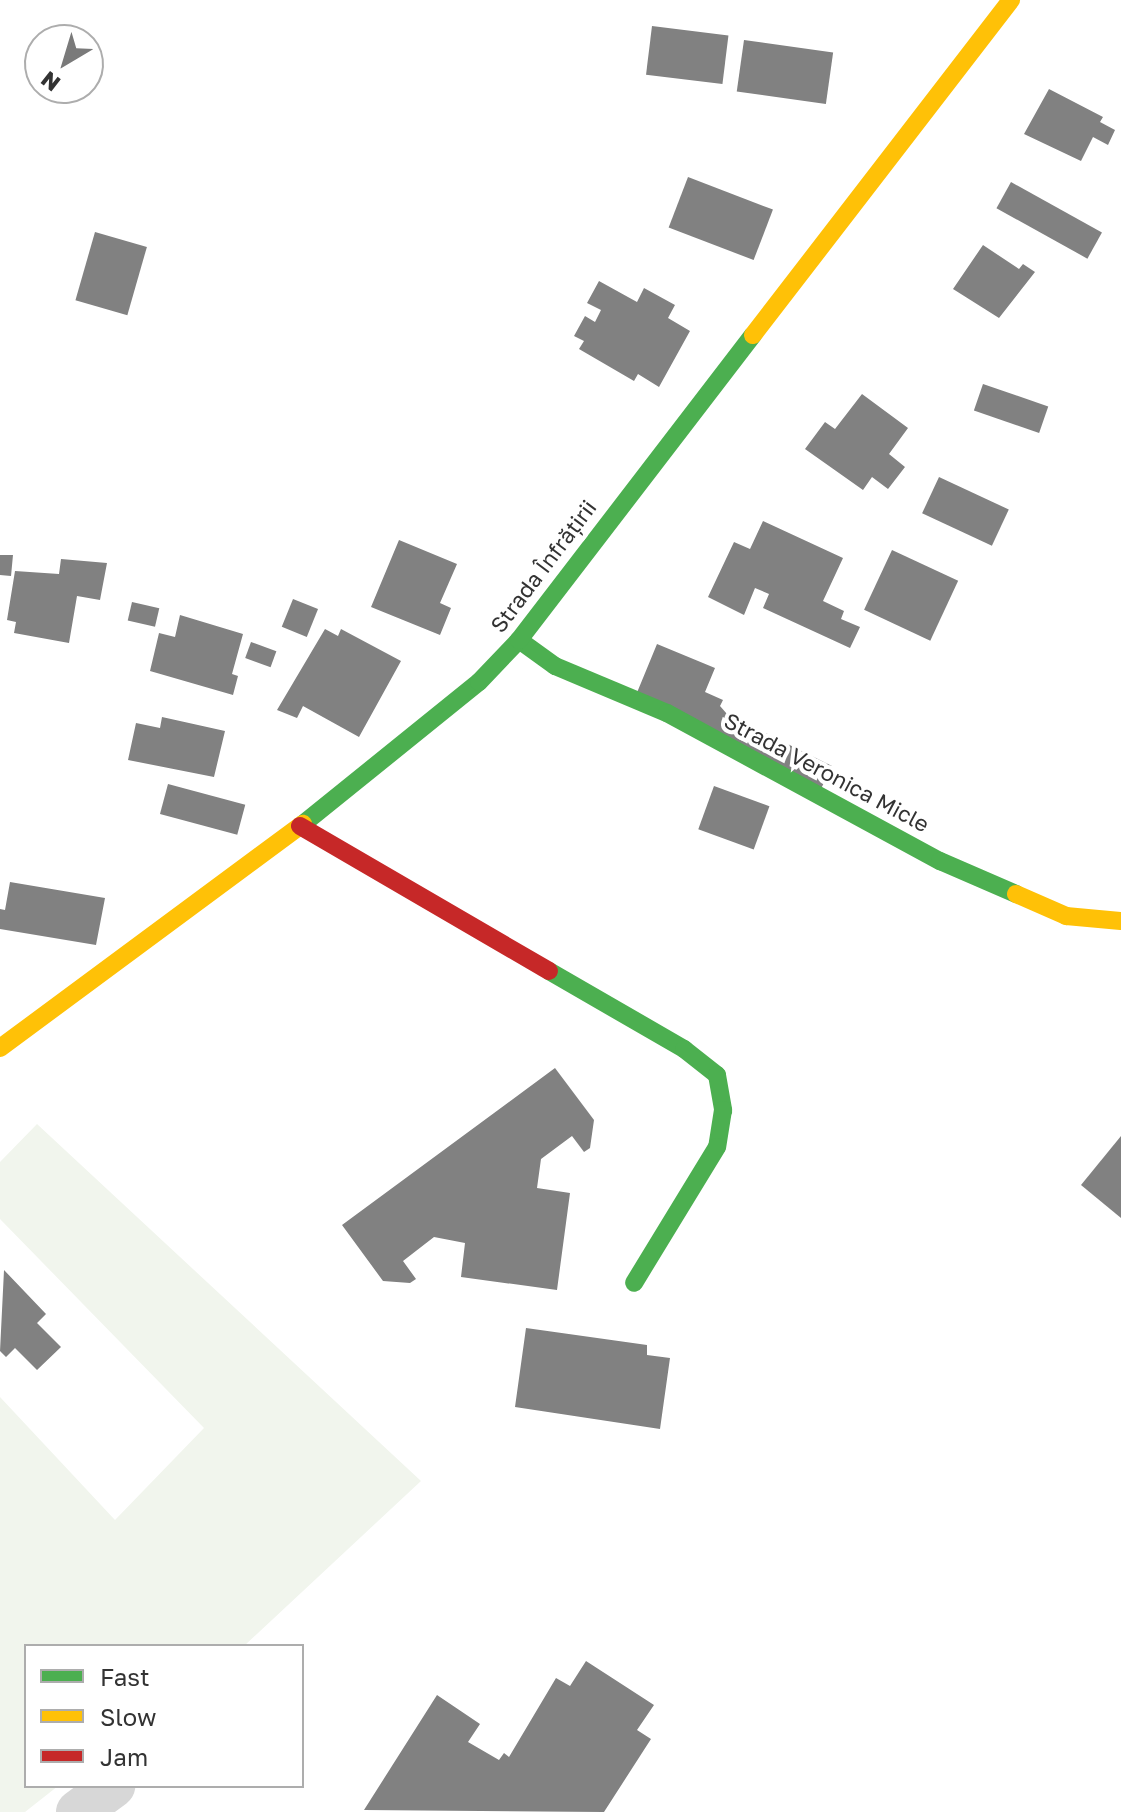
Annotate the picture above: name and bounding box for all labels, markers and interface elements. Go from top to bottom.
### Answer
north arrow [24,24,104,104]
text: N [35,66,65,98]
street label: Strada Înfrățirii [485,495,601,637]
street label: Strada Veronica Micle [720,707,934,837]
legend [24,1644,304,1788]
text: Fast [100,1662,150,1691]
text: Slow [100,1702,156,1731]
text: Jam [100,1742,148,1771]

